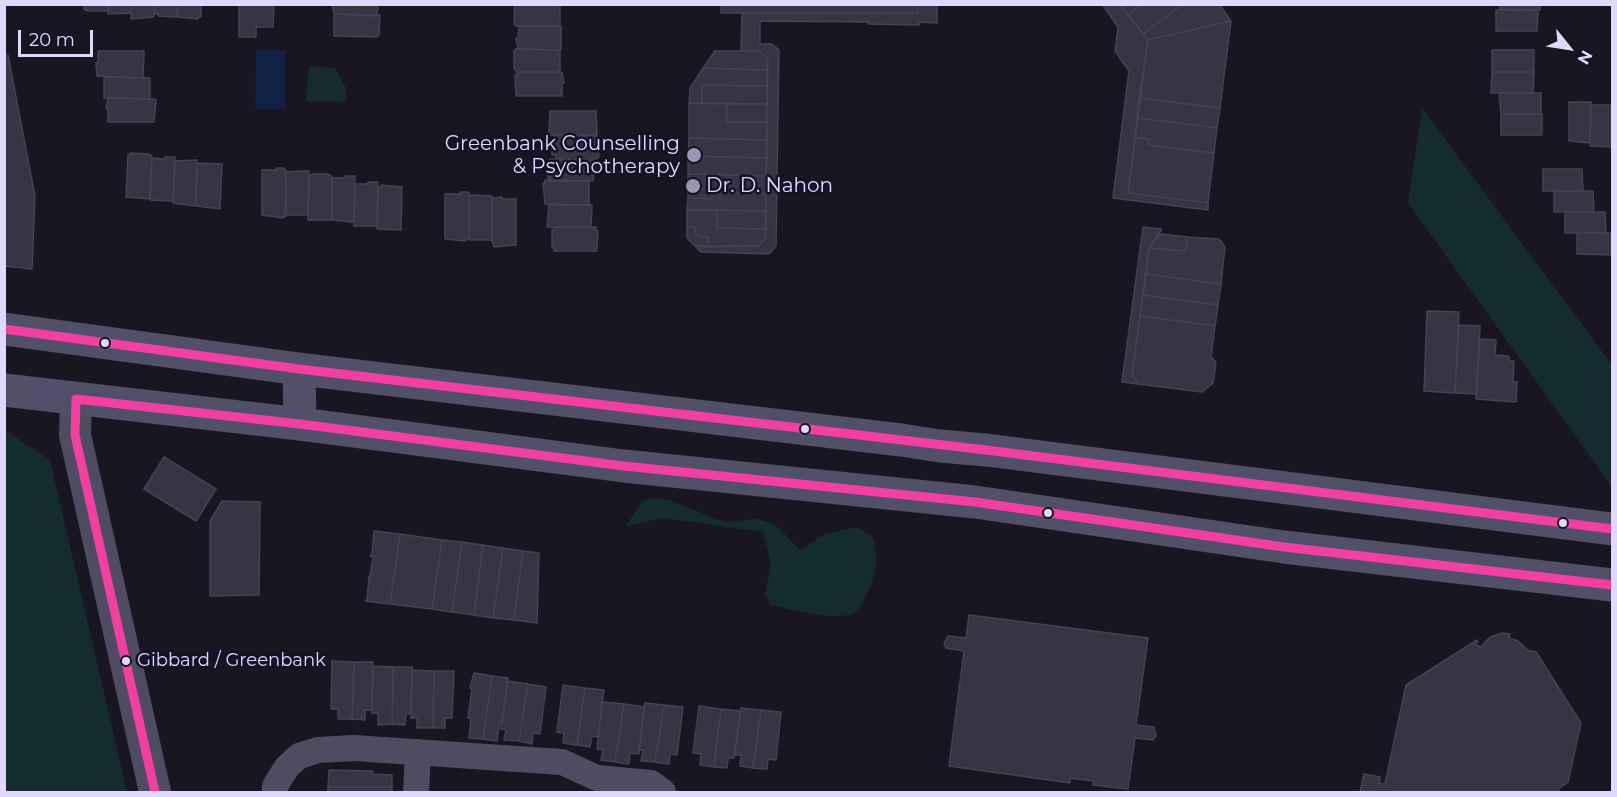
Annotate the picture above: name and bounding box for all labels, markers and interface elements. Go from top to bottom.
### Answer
scale bar [21,18,96,56]
north arrow [1539,18,1599,78]
text: 20 m [29,29,75,51]
text: N [1574,47,1596,68]
place label: Greenbank Counselling & Psychotherapy [445,132,680,179]
marker: Greenbank Counselling & Psychotherapy [685,146,703,164]
place label: Dr. D. Nahon [706,174,833,198]
marker: Dr. D. Nahon [684,177,702,195]
unlabelled marker [99,337,111,349]
unlabelled marker [799,423,811,435]
unlabelled marker [1042,507,1054,519]
unlabelled marker [1557,517,1569,529]
place label: Gibbard / Greenbank [137,650,326,672]
marker: Gibbard / Greenbank [120,655,132,667]

